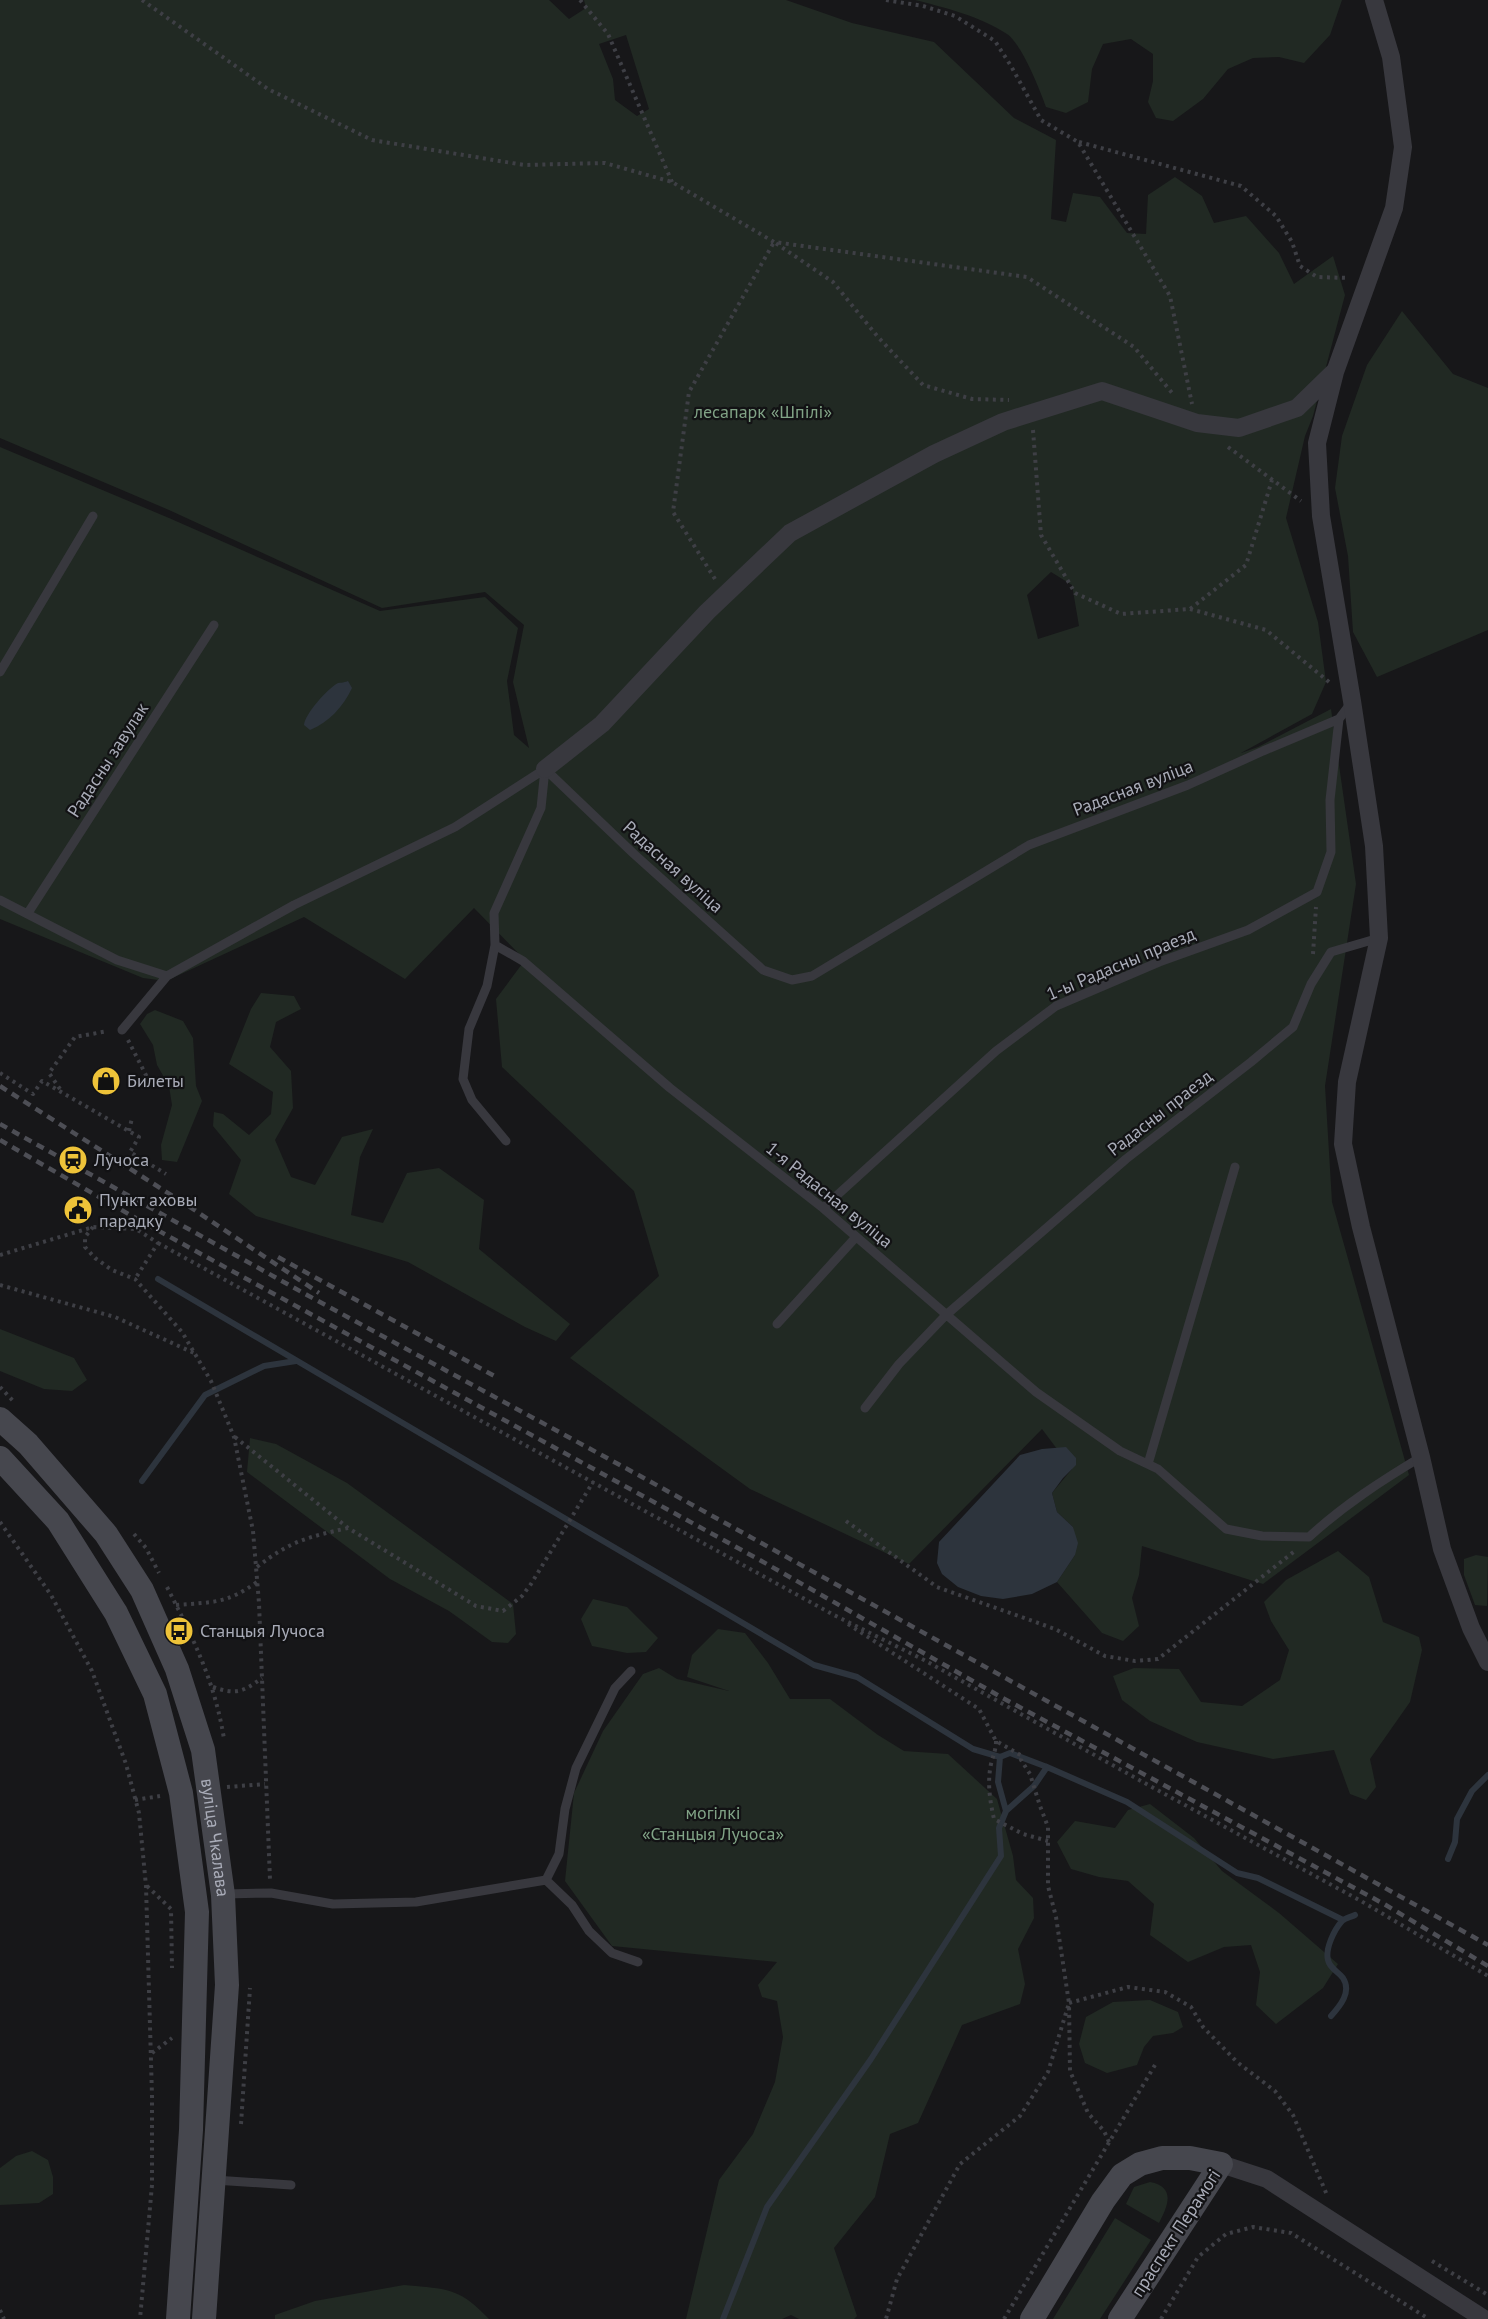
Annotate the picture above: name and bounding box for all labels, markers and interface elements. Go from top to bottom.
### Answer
park label: лесапарк «Шпілі» [693,400,832,423]
street label: Радасны завулак [62,698,153,821]
street label: Радасная вуліца [1069,754,1196,821]
street label: Радасная вуліца [618,816,728,918]
street label: 1-ы Радасны праезд [1043,922,1199,1005]
street label: Радасны праезд [1103,1064,1217,1161]
shop icon: Билеты [90,1065,122,1097]
place label: Билеты [127,1069,184,1092]
street label: 1-я Радасная вуліца [761,1136,897,1253]
station icon: Лучоса [57,1144,89,1176]
place label: Лучоса [93,1148,149,1171]
place label: Пункт аховы парадку [99,1188,197,1232]
public building icon: Пункт аховы парадку [62,1194,94,1226]
bus stop icon: Станцыя Лучоса [163,1615,195,1647]
place label: Станцыя Лучоса [200,1619,325,1642]
street label: вуліца Чкалава [196,1777,235,1898]
park label: могілкі «Станцыя Лучоса» [642,1801,784,1845]
street label: праспект Перамогі [1126,2165,1225,2301]

